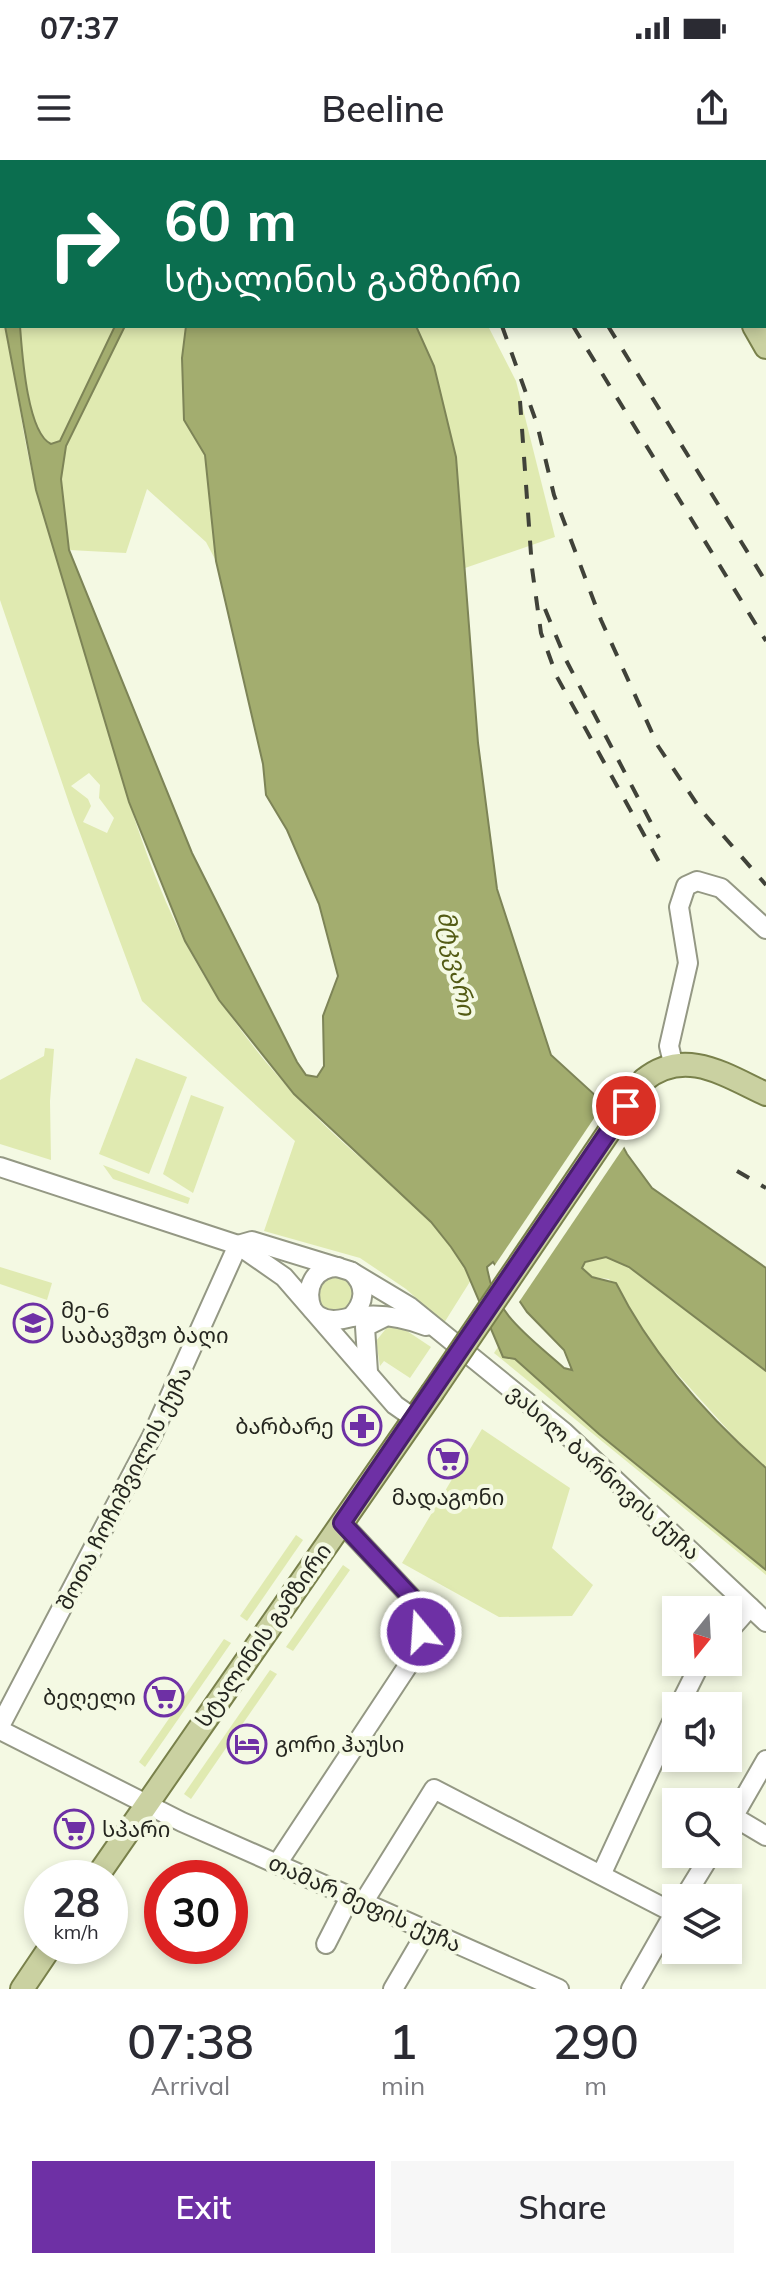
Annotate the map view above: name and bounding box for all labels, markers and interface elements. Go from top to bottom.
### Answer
text: 07:37 [40,9,119,47]
icon: menu [32,86,76,130]
text: Beeline [322,86,444,131]
icon: share [690,86,734,130]
text: 60 m [164,185,297,255]
icon: right [32,192,136,296]
text: სტალინის გამზირი [164,256,521,301]
water label: მტკვარი [431,908,483,1019]
pin [592,1072,660,1140]
icon: arrive [604,1084,648,1128]
place label: მე-6 საბავშვო ბაღი [61,1296,229,1349]
school or university icon: მე-6 საბავშვო ბაღი [12,1302,54,1344]
street label: შოთა ჩოჩიშვილის ქუჩა [50,1361,198,1615]
street label: ვასილ ბარნოვის ქუჩა [502,1378,706,1566]
pharmacy icon: ბარბარე [341,1405,383,1447]
place label: ბარბარე [235,1412,334,1440]
supermarket icon: მადაგონი [427,1438,469,1480]
place label: მადაგონი [392,1483,504,1511]
street label: სტალინის გამზირი [189,1537,337,1733]
position arrow [379,1590,463,1674]
north arrow [662,1596,742,1676]
map controls [662,1596,742,1964]
supermarket icon: ბეღელი [143,1676,185,1718]
place label: ბეღელი [43,1683,136,1711]
button: sound [662,1692,742,1772]
hotel icon: გორი ჰაუსი [226,1723,268,1765]
place label: გორი ჰაუსი [275,1730,405,1758]
button: search [662,1788,742,1868]
supermarket icon: სპარი [53,1808,95,1850]
place label: სპარი [102,1815,170,1843]
street label: თამარ მეფის ქუჩა [264,1848,466,1958]
speed limit sign: 30 [144,1860,248,1964]
text: 28 [52,1877,100,1927]
button: layers [662,1884,742,1964]
text: km/h [53,1919,99,1944]
text: 07:38 [127,2011,254,2071]
text: 1 [389,2011,417,2071]
text: 290 [552,2011,639,2071]
text: Arrival [151,2069,230,2102]
text: min [381,2069,425,2102]
text: m [584,2069,607,2102]
button: Exit [32,2161,375,2253]
button: Share [391,2161,734,2253]

